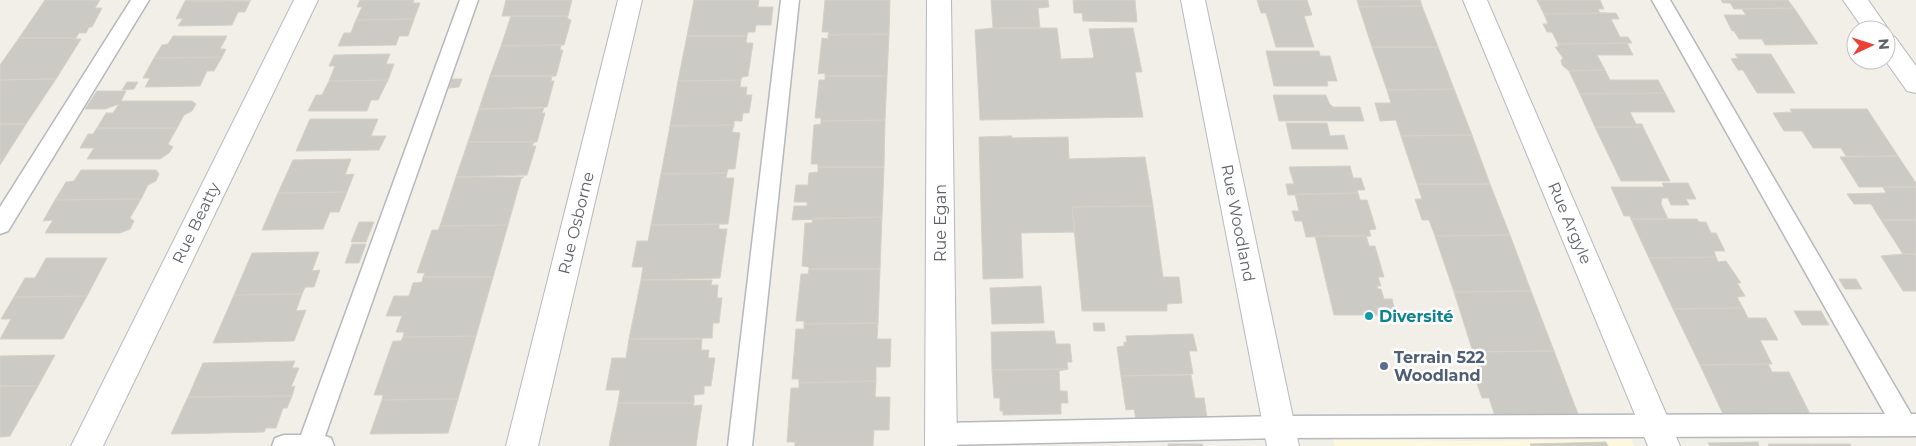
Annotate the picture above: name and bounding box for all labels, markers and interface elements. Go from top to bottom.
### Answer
north arrow [1846,20,1896,70]
text: N [1875,38,1893,50]
street label: Rue Woodland [1217,163,1259,283]
street label: Rue Osborne [554,170,598,276]
street label: Rue Beatty [168,179,224,267]
street label: Rue Argyle [1544,179,1596,267]
street label: Rue Egan [931,184,950,262]
place label: Diversité [1379,307,1453,326]
marker: Diversité [1363,310,1375,322]
place label: Terrain 522 Woodland [1394,348,1485,385]
marker: Terrain 522 Woodland [1378,360,1390,372]

